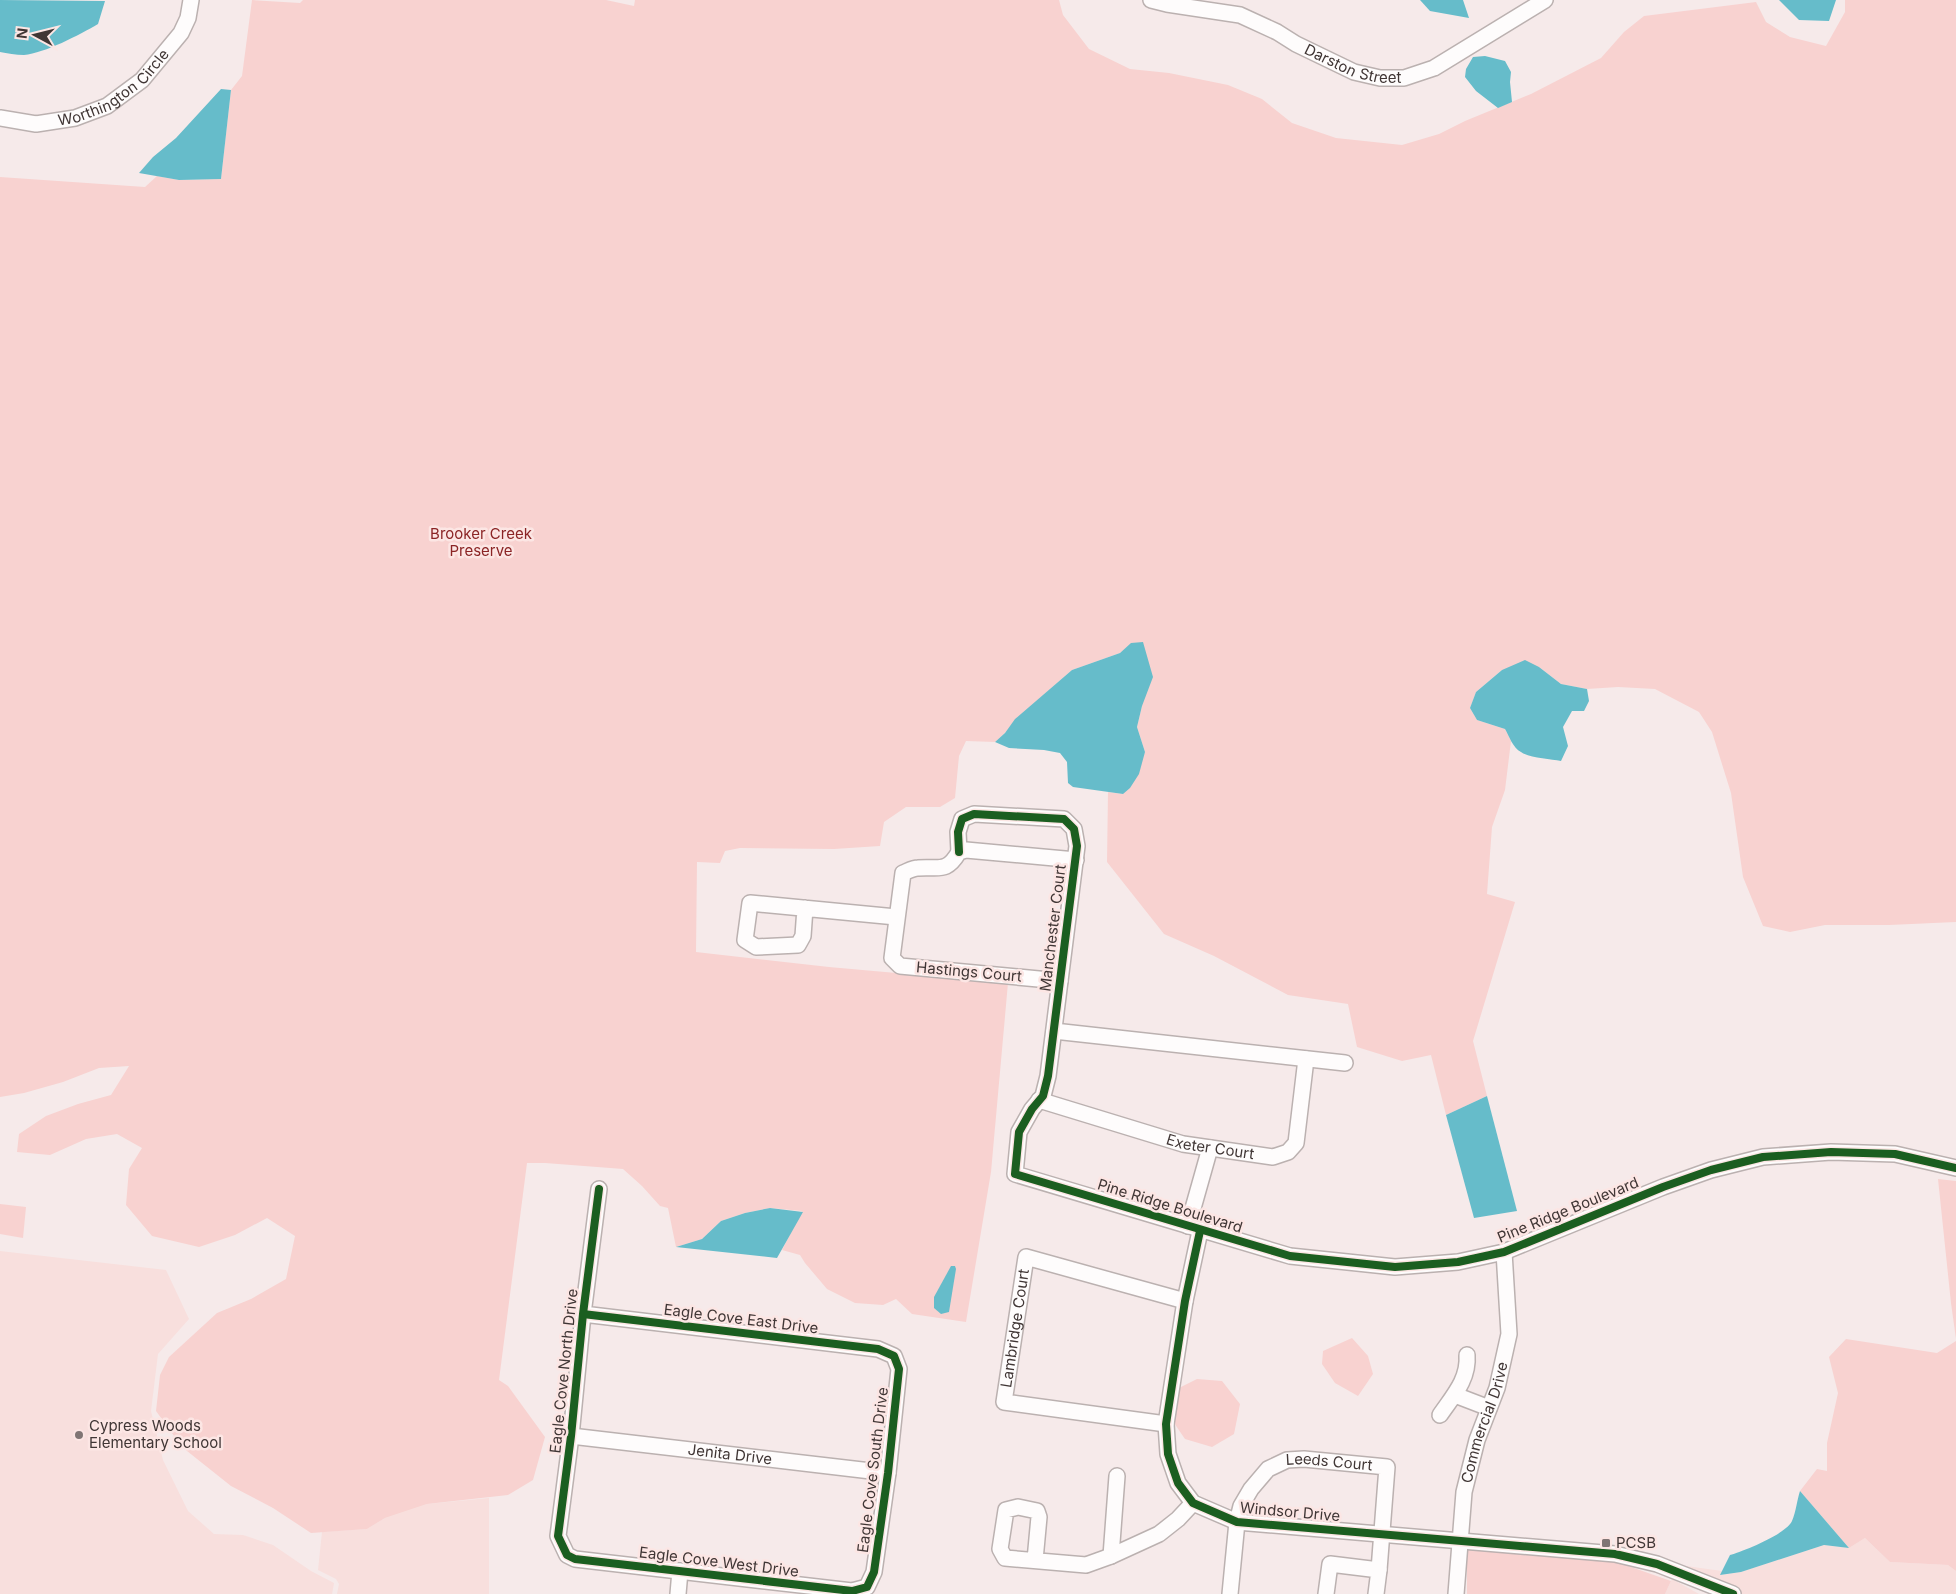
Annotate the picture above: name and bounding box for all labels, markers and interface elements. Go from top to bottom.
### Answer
north arrow [10,10,60,60]
text: N [13,27,31,40]
street label: Darston Street [1302,40,1402,87]
street label: Worthington Circle [57,45,173,129]
park label: Brooker Creek Preserve [430,524,533,560]
street label: Manchester Court [1035,863,1070,993]
street label: Hastings Court [915,957,1023,986]
street label: Exeter Court [1164,1129,1256,1163]
street label: Pine Ridge Boulevard [1494,1172,1641,1247]
street label: Pine Ridge Boulevard [1095,1174,1245,1237]
street label: Lambridge Court [996,1268,1033,1389]
street label: Eagle Cove North Drive [545,1288,582,1454]
street label: Eagle Cove East Drive [663,1300,819,1337]
street label: Commercial Drive [1457,1360,1512,1485]
street label: Eagle Cove South Drive [853,1386,892,1554]
place label: Cypress Woods Elementary School [89,1416,222,1452]
marker: Cypress Woods Elementary School [73,1429,85,1441]
street label: Jenita Drive [687,1440,773,1468]
street label: Leeds Court [1285,1449,1373,1475]
street label: Windsor Drive [1239,1498,1341,1525]
place label: PCSB [1616,1533,1656,1552]
marker: PCSB [1600,1537,1612,1549]
street label: Eagle Cove West Drive [638,1542,800,1581]

